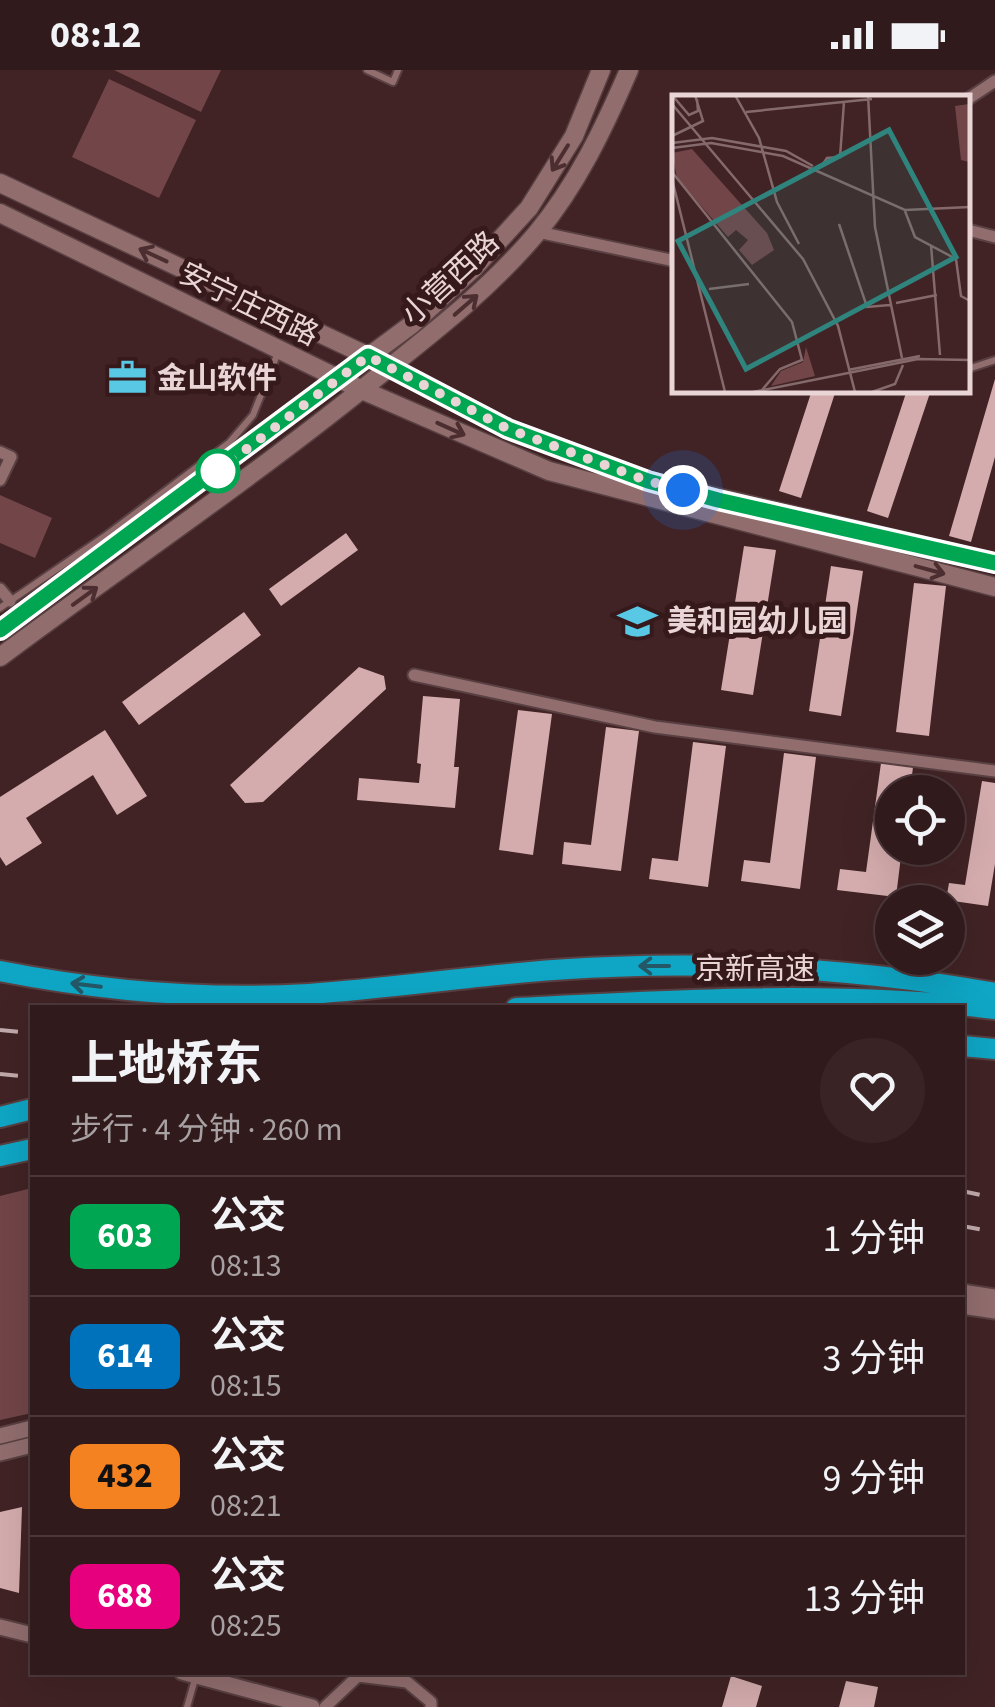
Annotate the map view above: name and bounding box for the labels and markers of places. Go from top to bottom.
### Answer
office icon: 金山软件 [106,357,148,399]
place label: 金山软件 [157,357,277,400]
unlabelled marker [197,450,239,492]
school or university icon: 美和园幼儿园 [616,600,658,642]
place label: 美和园幼儿园 [667,600,847,643]

